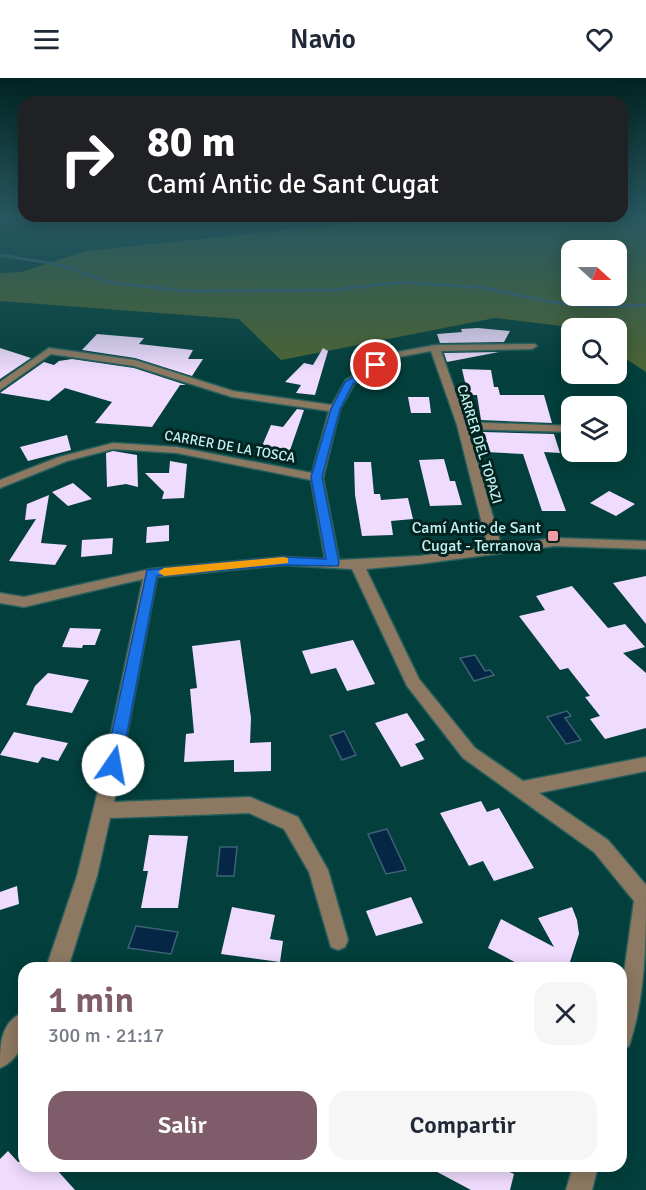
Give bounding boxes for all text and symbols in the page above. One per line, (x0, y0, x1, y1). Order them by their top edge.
icon: menu (30, 23, 63, 56)
text: Navio (290, 23, 356, 56)
icon: heart (583, 23, 616, 56)
text: 80 m (147, 117, 236, 168)
icon: right (48, 120, 126, 198)
text: Camí Antic de Sant Cugat (147, 168, 439, 201)
north arrow (561, 240, 627, 306)
map controls (561, 240, 627, 462)
button: search (561, 318, 627, 384)
pin (350, 339, 401, 390)
icon: arrive (359, 348, 392, 381)
street label: CARRER DEL TOPAZI (453, 382, 506, 506)
button: layers (561, 396, 627, 462)
street label: CARRER DE LA TOSCA (163, 427, 297, 466)
place label: Camí Antic de Sant Cugat - Terranova (412, 518, 541, 556)
marker: Camí Antic de Sant Cugat - Terranova (546, 529, 560, 543)
position arrow (81, 733, 145, 797)
text: 1 min (48, 978, 134, 1023)
button: close (534, 982, 597, 1045)
text: 300 m · 21:17 (48, 1023, 164, 1048)
button: Salir (48, 1091, 317, 1160)
button: Compartir (329, 1091, 597, 1160)

